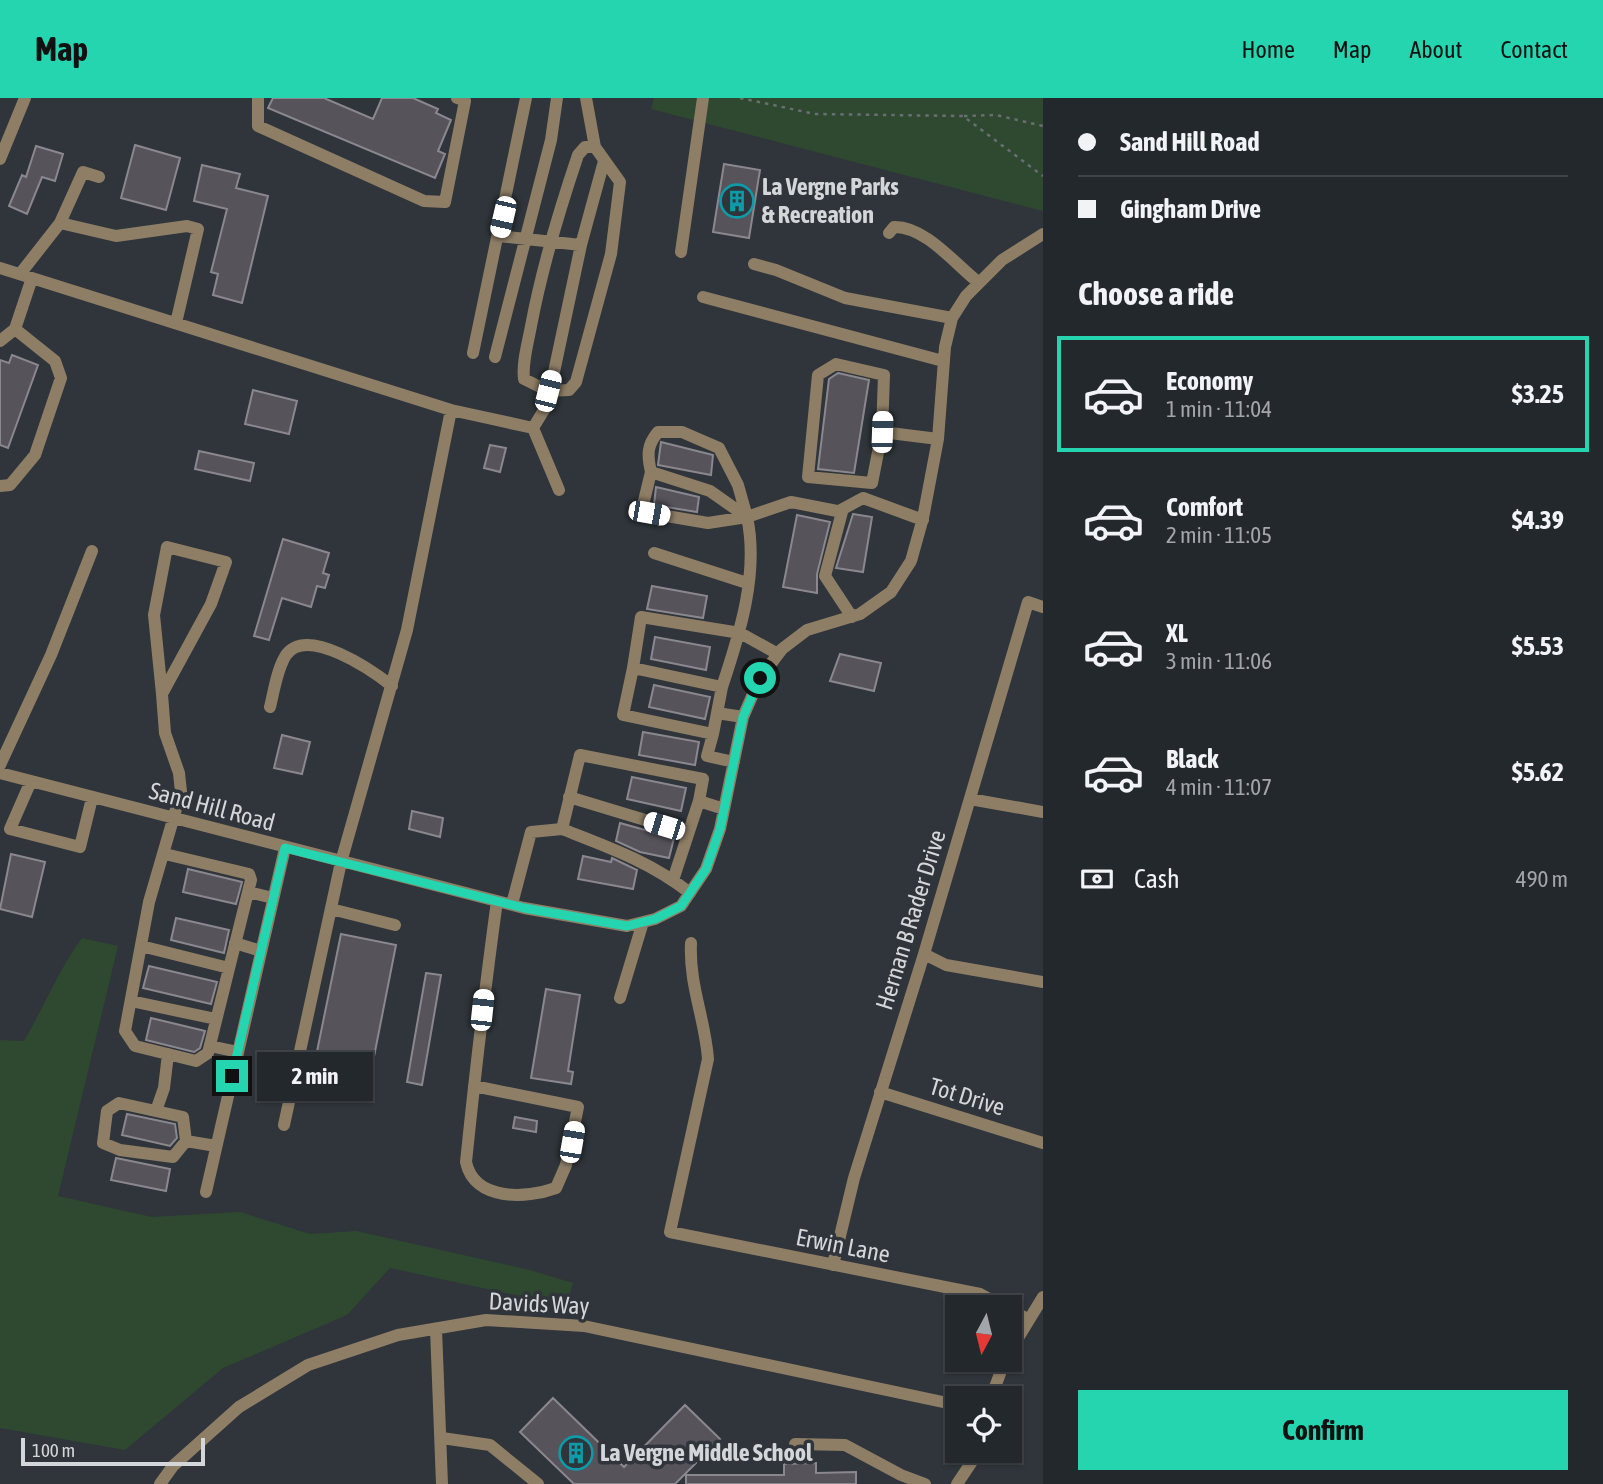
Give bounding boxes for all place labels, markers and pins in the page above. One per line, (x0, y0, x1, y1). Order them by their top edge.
place label: La Vergne Parks & Recreation (762, 173, 899, 228)
building icon: La Vergne Parks & Recreation (718, 182, 756, 220)
building icon: La Vergne Middle School (557, 1434, 595, 1472)
place label: La Vergne Middle School (600, 1439, 813, 1466)

